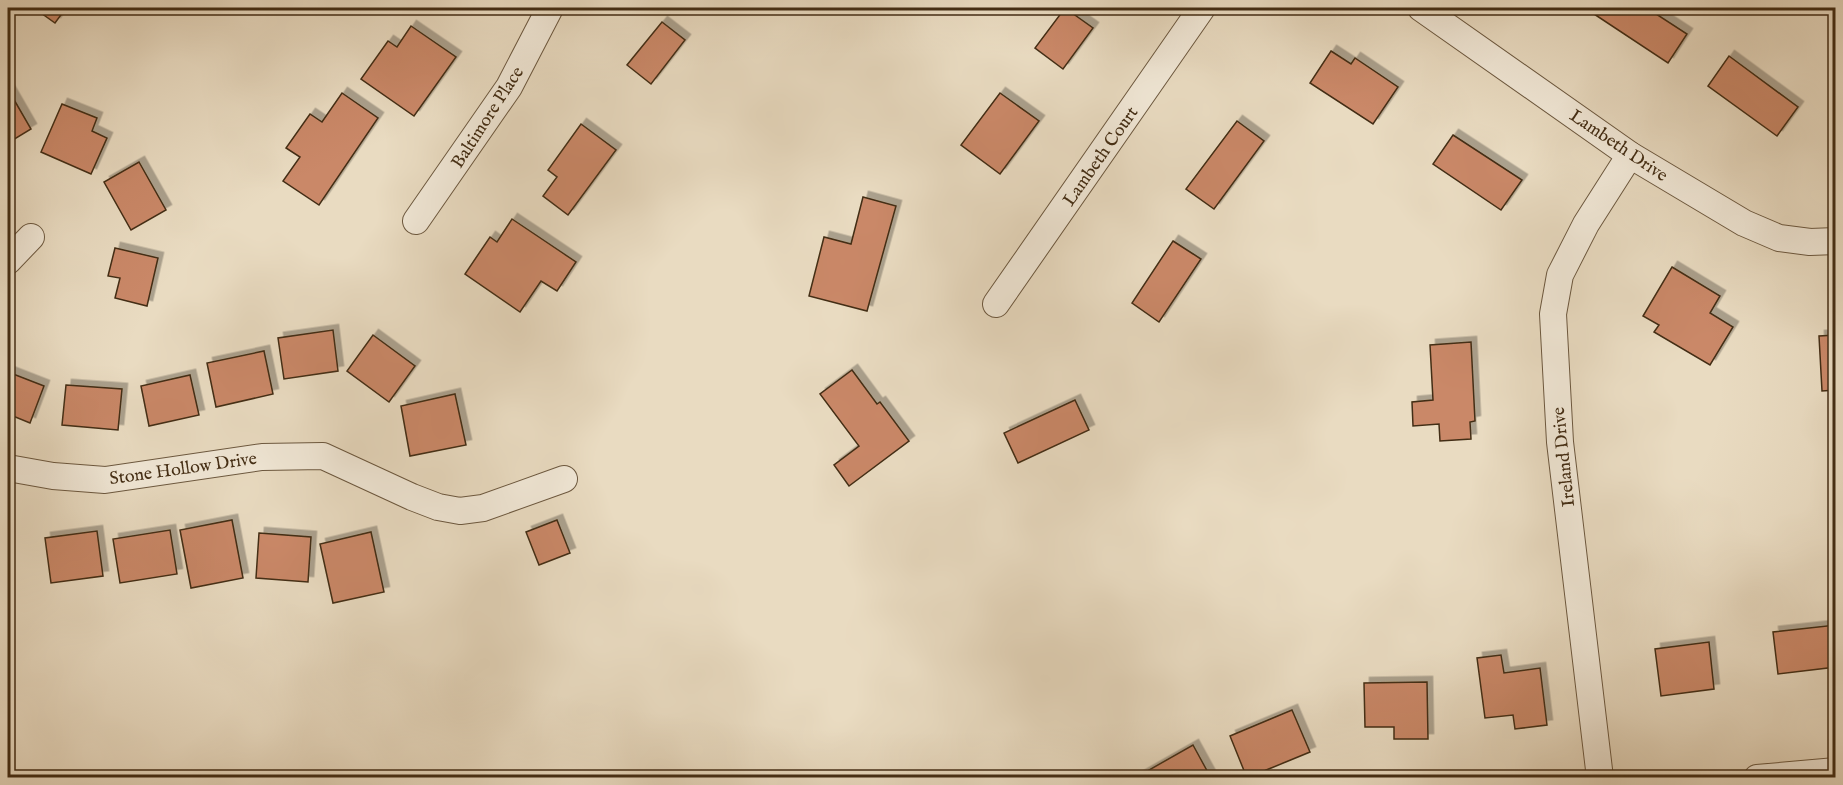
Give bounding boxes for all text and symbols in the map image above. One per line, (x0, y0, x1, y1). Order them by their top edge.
street label: Baltimore Place (447, 62, 530, 173)
street label: Lambeth Court (1058, 102, 1144, 211)
street label: Lambeth Drive (1565, 105, 1672, 188)
street label: Ireland Drive (1548, 406, 1581, 508)
street label: Stone Hollow Drive (108, 448, 258, 491)

